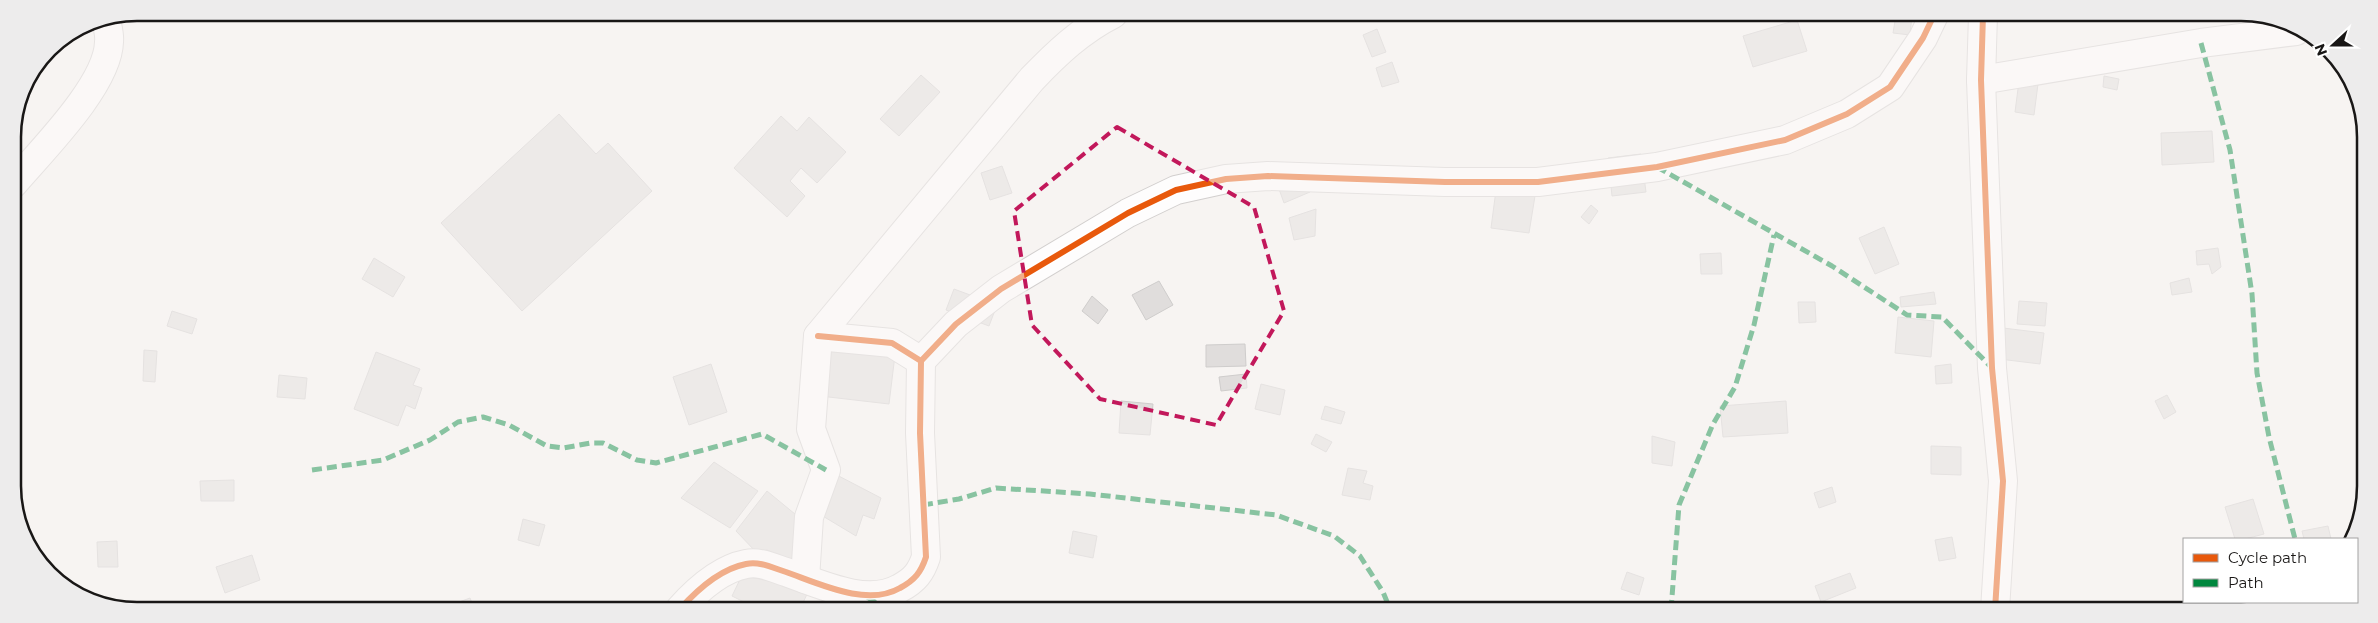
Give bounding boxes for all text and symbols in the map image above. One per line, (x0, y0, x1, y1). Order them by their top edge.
north arrow (2308, 20, 2358, 70)
text: N (2310, 41, 2331, 58)
legend (2183, 538, 2358, 603)
text: Cycle path (2228, 548, 2307, 567)
text: Path (2228, 573, 2264, 592)

